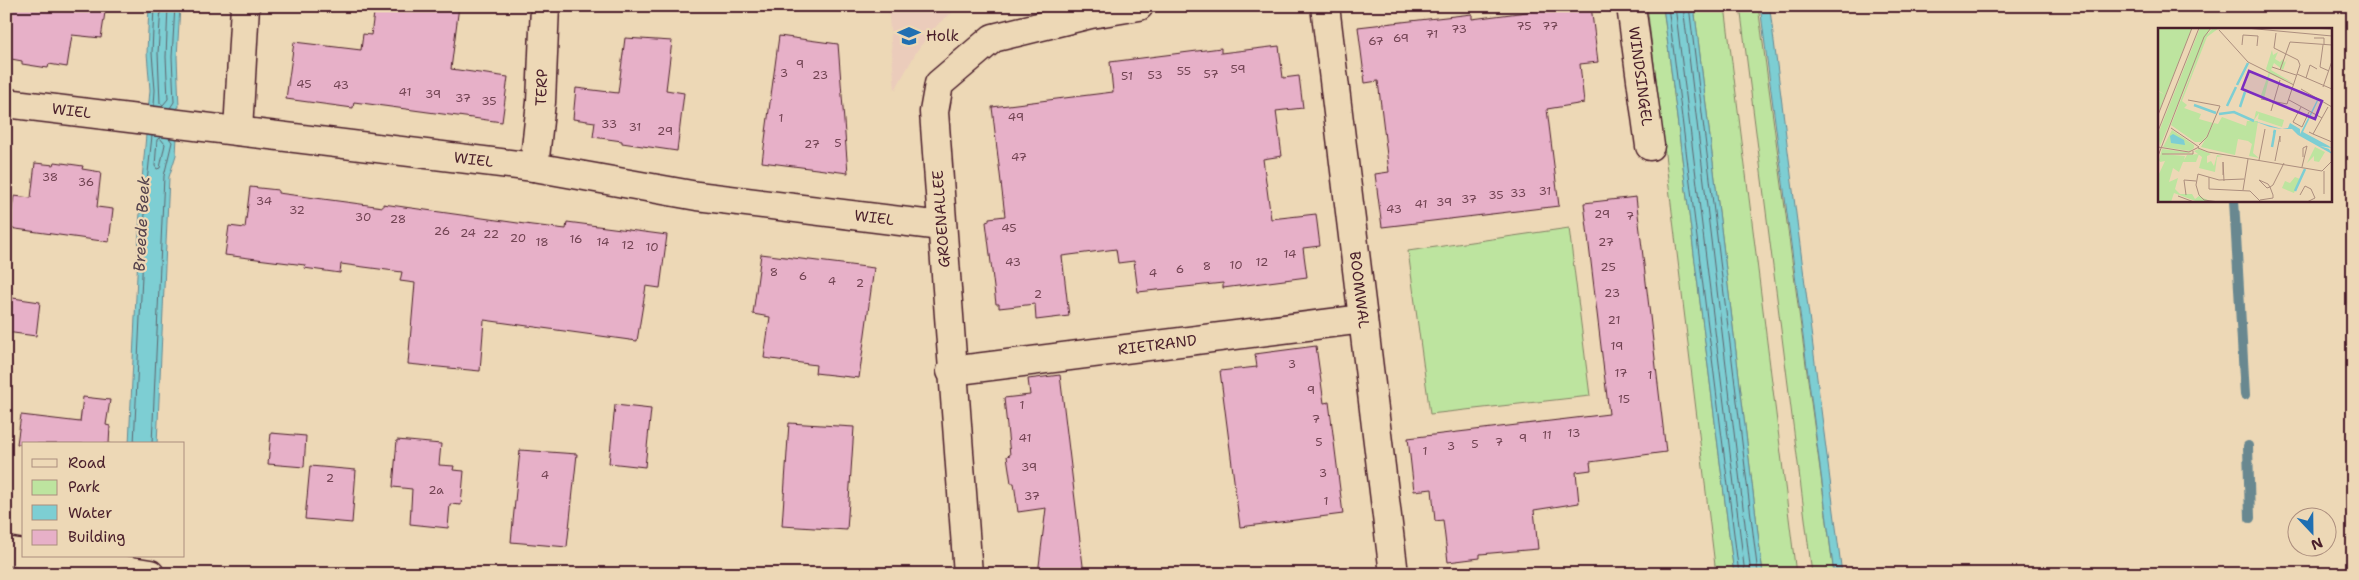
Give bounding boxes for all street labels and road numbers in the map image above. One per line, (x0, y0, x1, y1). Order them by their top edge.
street label: WINDSINGEL (1624, 25, 1657, 127)
street label: TERP (531, 68, 552, 106)
street label: WIEL (51, 99, 93, 123)
street label: WIEL (453, 147, 495, 172)
street label: GROENALLEE (928, 170, 954, 268)
street label: WIEL (853, 205, 895, 230)
street label: BOOMWAL (1345, 250, 1374, 330)
street label: RIETRAND (1117, 330, 1198, 360)

